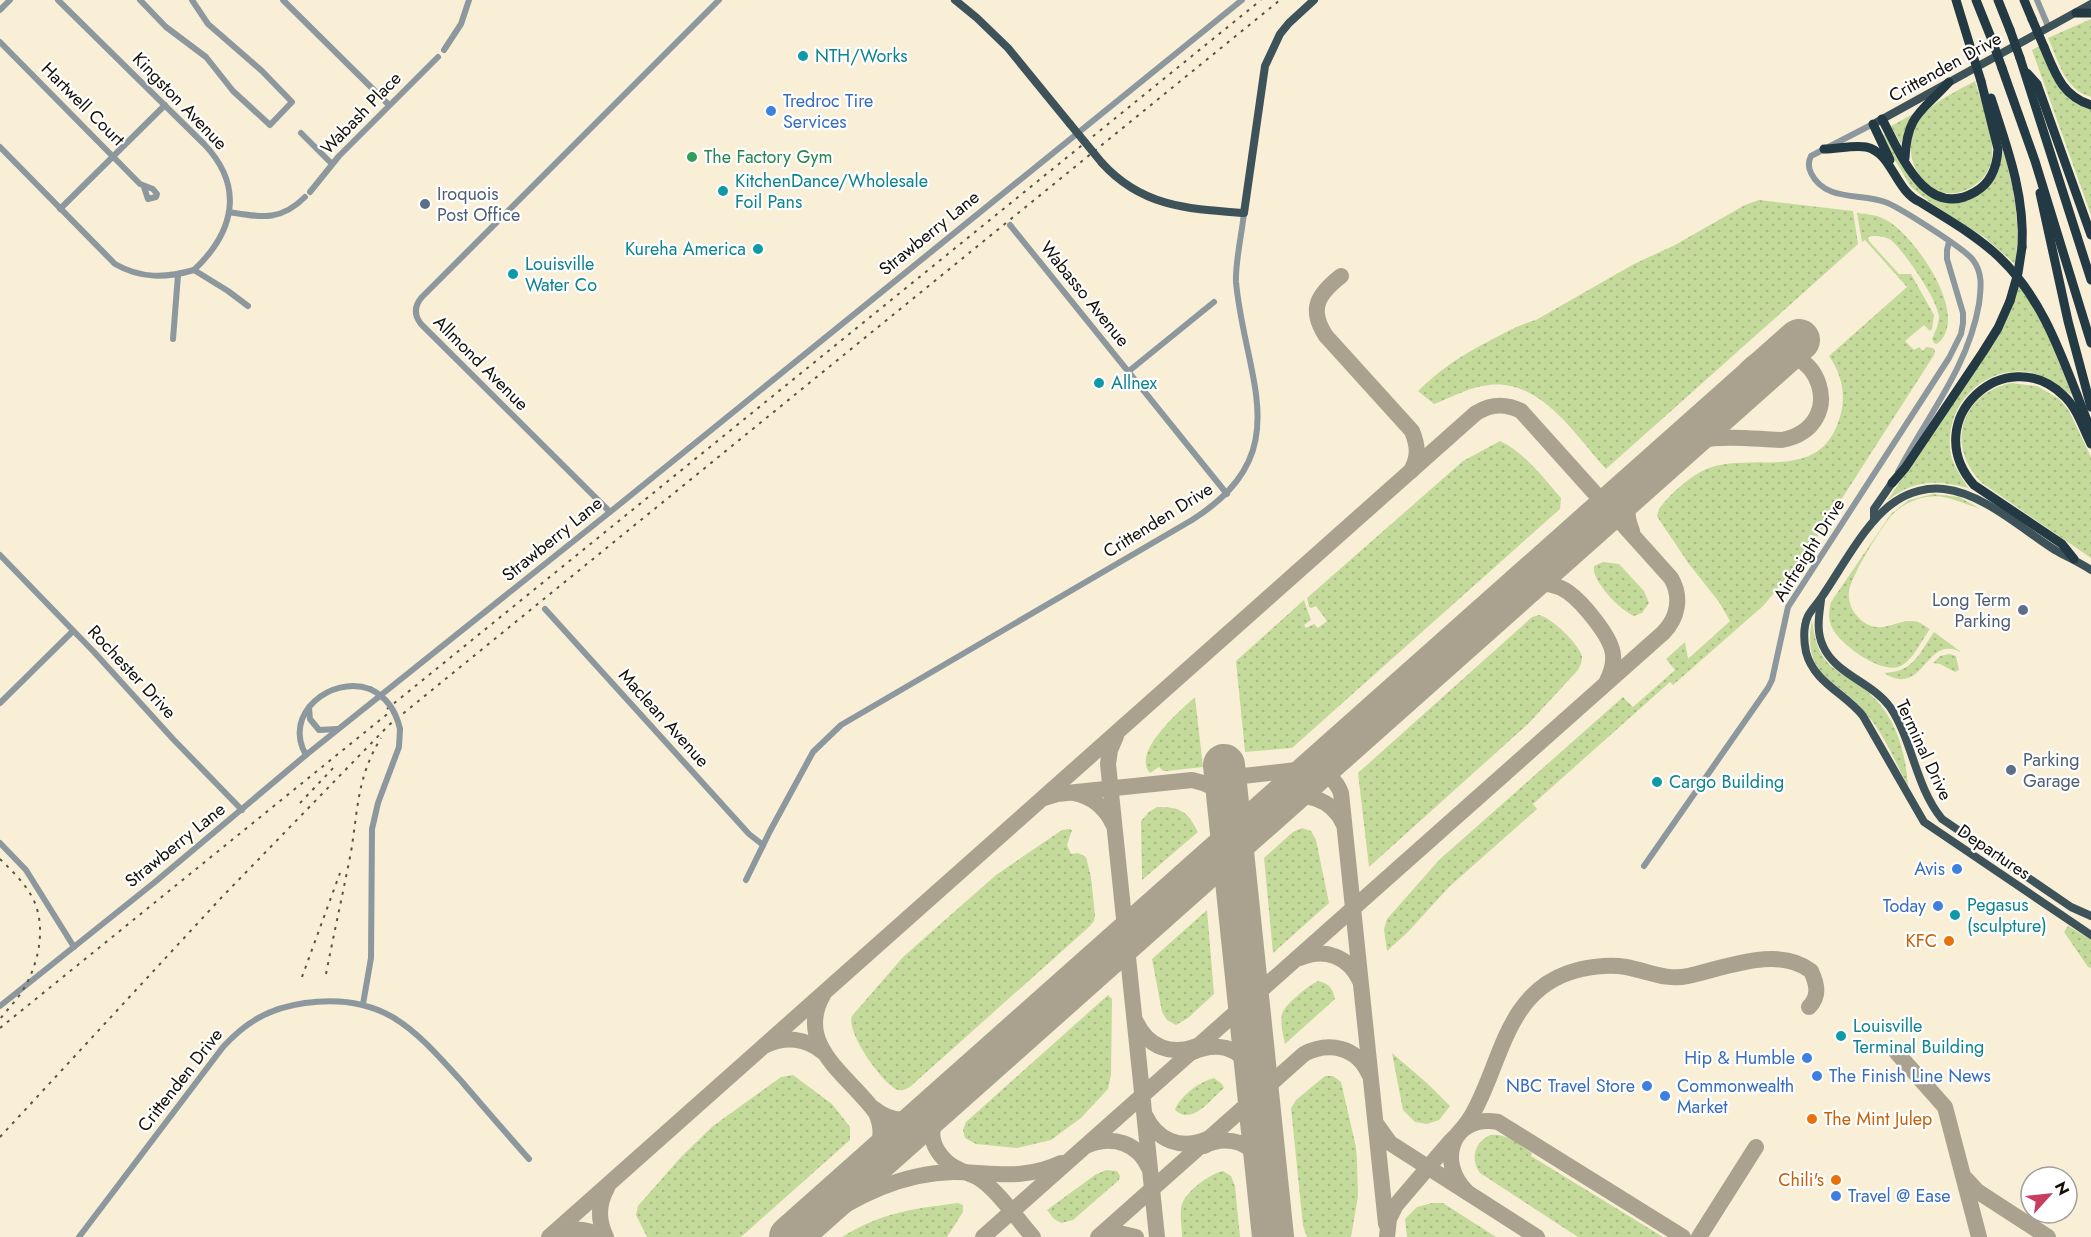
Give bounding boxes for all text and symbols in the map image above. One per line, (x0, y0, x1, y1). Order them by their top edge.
street label: Crittenden Drive (1884, 25, 2006, 109)
place label: NTH/Works (815, 43, 908, 69)
street label: Kingston Avenue (127, 46, 233, 156)
marker: NTH/Works (796, 49, 810, 63)
street label: Hartwell Court (35, 56, 131, 152)
street label: Wabash Place (315, 66, 407, 160)
place label: Tredroc Tire Services (783, 88, 873, 135)
marker: Tredroc Tire Services (764, 104, 778, 118)
place label: The Factory Gym (704, 144, 833, 170)
marker: The Factory Gym (685, 150, 699, 164)
place label: KitchenDance/Wholesale Foil Pans (735, 168, 928, 215)
place label: Iroquois Post Office (437, 181, 520, 228)
marker: KitchenDance/Wholesale Foil Pans (716, 184, 730, 198)
street label: Strawberry Lane (873, 184, 985, 282)
marker: Iroquois Post Office (418, 197, 432, 211)
place label: Kureha America (625, 236, 746, 262)
street label: Wabasso Avenue (1034, 236, 1136, 352)
marker: Kureha America (751, 242, 765, 256)
place label: Louisville Water Co (525, 251, 597, 298)
marker: Louisville Water Co (506, 267, 520, 281)
street label: Allmond Avenue (428, 310, 534, 416)
place label: Allnex (1111, 370, 1158, 396)
marker: Allnex (1092, 376, 1106, 390)
street label: Crittenden Drive (1098, 476, 1218, 564)
street label: Strawberry Lane (496, 490, 608, 588)
street label: Airfreight Drive (1767, 493, 1851, 607)
place label: Long Term Parking (1932, 587, 2011, 634)
marker: Long Term Parking (2016, 603, 2030, 617)
street label: Rochester Drive (82, 619, 182, 725)
street label: Maclean Avenue (613, 663, 715, 773)
street label: Terminal Drive (1889, 695, 1959, 805)
place label: Parking Garage (2023, 747, 2080, 794)
marker: Parking Garage (2004, 763, 2018, 777)
place label: Cargo Building (1669, 769, 1784, 795)
marker: Cargo Building (1650, 775, 1664, 789)
street label: Strawberry Lane (119, 796, 231, 894)
street label: Departures (1952, 818, 2036, 886)
place label: Avis (1914, 856, 1945, 882)
marker: Avis (1950, 862, 1964, 876)
place label: Pegasus (sculpture) (1967, 892, 2047, 939)
place label: Today (1883, 893, 1926, 919)
marker: Today (1931, 899, 1945, 913)
marker: Pegasus (sculpture) (1948, 908, 1962, 922)
place label: KFC (1906, 928, 1937, 954)
marker: KFC (1942, 934, 1956, 948)
place label: Louisville Terminal Building (1853, 1013, 1984, 1060)
street label: Crittenden Drive (131, 1023, 229, 1137)
marker: Louisville Terminal Building (1834, 1029, 1848, 1043)
place label: Hip & Humble (1684, 1045, 1795, 1071)
marker: Hip & Humble (1800, 1051, 1814, 1065)
place label: The Finish Line News (1829, 1063, 1991, 1089)
marker: The Finish Line News (1810, 1069, 1824, 1083)
place label: NBC Travel Store (1506, 1073, 1635, 1099)
place label: Commonwealth Market (1677, 1073, 1794, 1120)
marker: NBC Travel Store (1640, 1079, 1654, 1093)
marker: Commonwealth Market (1658, 1089, 1672, 1103)
place label: The Mint Julep (1824, 1106, 1932, 1132)
marker: The Mint Julep (1805, 1112, 1819, 1126)
north arrow (2019, 1165, 2079, 1225)
place label: Chili's (1778, 1167, 1824, 1193)
marker: Chili's (1829, 1173, 1843, 1187)
text: N (2049, 1178, 2075, 1199)
place label: Travel @ Ease (1848, 1183, 1950, 1209)
marker: Travel @ Ease (1829, 1189, 1843, 1203)

